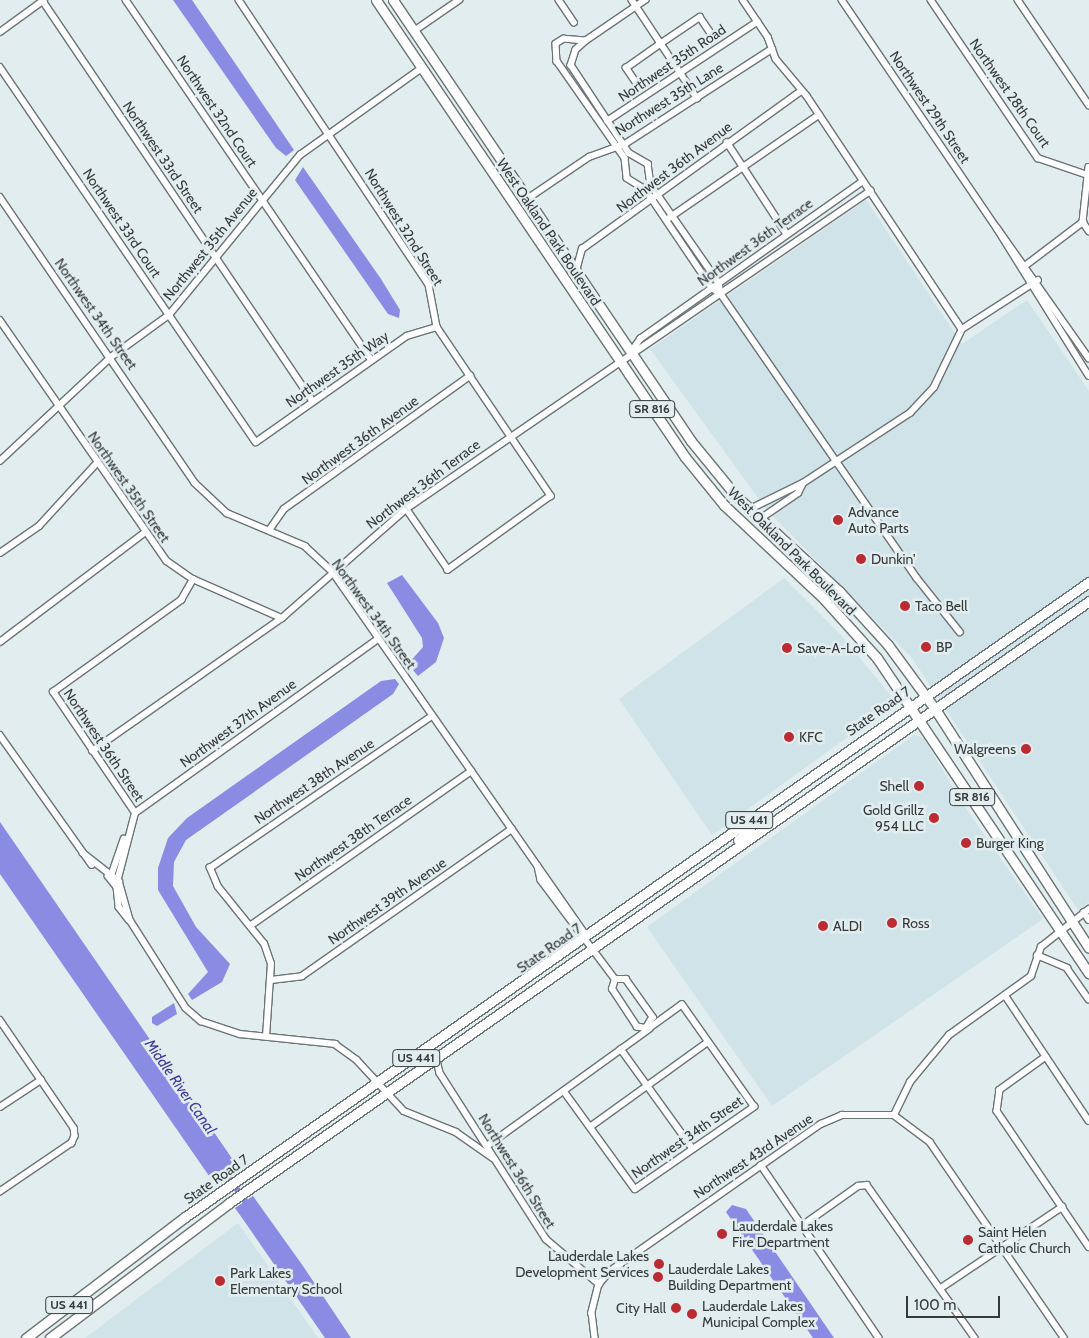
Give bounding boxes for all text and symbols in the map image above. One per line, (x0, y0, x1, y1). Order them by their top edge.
street label: Northwest 35th Road (615, 21, 729, 105)
street label: Northwest 28th Court (966, 35, 1054, 151)
street label: Northwest 29th Street (886, 48, 974, 166)
street label: Northwest 32nd Court (173, 52, 261, 170)
street label: Northwest 35th Lane (612, 59, 726, 139)
street label: Northwest 33rd Street (119, 98, 207, 216)
street label: Northwest 36th Avenue (613, 118, 735, 216)
street label: West Oakland Park Boulevard (493, 155, 605, 309)
street label: Northwest 33rd Court (79, 165, 165, 281)
street label: Northwest 32nd Street (361, 166, 447, 288)
street label: Northwest 35th Avenue (159, 184, 261, 304)
street label: Northwest 36th Terrace (694, 195, 816, 289)
street label: Northwest 34th Street (51, 255, 141, 373)
street label: Northwest 35th Way (282, 327, 392, 411)
street label: Northwest 36th Avenue (298, 392, 422, 488)
road number: SR 816 (628, 399, 676, 418)
street label: Northwest 35th Street (84, 428, 174, 546)
street label: Northwest 36th Terrace (363, 436, 483, 532)
street label: West Oakland Park Boulevard (725, 484, 859, 618)
place label: Advance Auto Parts (848, 504, 909, 536)
marker: Advance Auto Parts (832, 514, 844, 526)
place label: Dunkin' (871, 551, 915, 567)
marker: Dunkin' (855, 553, 867, 565)
street label: Northwest 34th Street (328, 556, 420, 672)
place label: Taco Bell (915, 598, 968, 614)
marker: Taco Bell (899, 600, 911, 612)
place label: BP (936, 639, 952, 655)
place label: Save-A-Lot (797, 640, 865, 656)
marker: BP (920, 641, 932, 653)
marker: Save-A-Lot (781, 642, 793, 654)
street label: Northwest 37th Avenue (177, 675, 299, 771)
street label: State Road 7 (843, 683, 913, 739)
street label: Northwest 36th Street (60, 686, 148, 804)
place label: KFC (799, 729, 823, 745)
marker: KFC (783, 731, 795, 743)
street label: Northwest 38th Avenue (251, 735, 377, 827)
place label: Walgreens (954, 741, 1016, 757)
marker: Walgreens (1020, 743, 1032, 755)
place label: Shell (880, 778, 909, 794)
marker: Shell (913, 780, 925, 792)
road number: SR 816 (948, 788, 996, 806)
street label: Northwest 38th Terrace (291, 791, 415, 885)
place label: Gold Grillz 954 LLC (863, 802, 924, 834)
road number: US 441 (724, 810, 774, 830)
marker: Gold Grillz 954 LLC (928, 812, 940, 824)
place label: Burger King (976, 835, 1044, 851)
marker: Burger King (960, 837, 972, 849)
street label: Northwest 39th Avenue (325, 854, 449, 948)
place label: Ross (902, 915, 929, 931)
marker: Ross (886, 917, 898, 929)
place label: ALDI (833, 918, 862, 934)
street label: State Road 7 (514, 920, 584, 976)
marker: ALDI (817, 920, 829, 932)
water label: Middle River Canal (141, 1036, 219, 1138)
road number: US 441 (391, 1048, 441, 1068)
street label: Northwest 34th Street (628, 1092, 746, 1182)
street label: Northwest 43rd Avenue (690, 1110, 816, 1202)
street label: Northwest 36th Street (475, 1111, 559, 1231)
street label: State Road 7 (181, 1151, 251, 1207)
place label: Lauderdale Lakes Fire Department (732, 1218, 833, 1250)
place label: Saint Helen Catholic Church (978, 1224, 1071, 1256)
marker: Lauderdale Lakes Fire Department (716, 1228, 728, 1240)
marker: Saint Helen Catholic Church (962, 1234, 974, 1246)
place label: Lauderdale Lakes Development Services (515, 1248, 649, 1280)
marker: Lauderdale Lakes Development Services (653, 1258, 665, 1270)
place label: Lauderdale Lakes Building Department (668, 1261, 791, 1294)
place label: Park Lakes Elementary School (230, 1265, 342, 1298)
marker: Lauderdale Lakes Building Department (652, 1271, 664, 1283)
marker: Park Lakes Elementary School (214, 1275, 226, 1287)
scale bar (909, 1286, 1003, 1318)
road number: US 441 (44, 1296, 94, 1314)
text: 100 m (914, 1296, 956, 1314)
place label: Lauderdale Lakes Municipal Complex (702, 1298, 815, 1330)
place label: City Hall (616, 1300, 666, 1316)
marker: City Hall (670, 1302, 682, 1314)
marker: Lauderdale Lakes Municipal Complex (686, 1308, 698, 1320)

